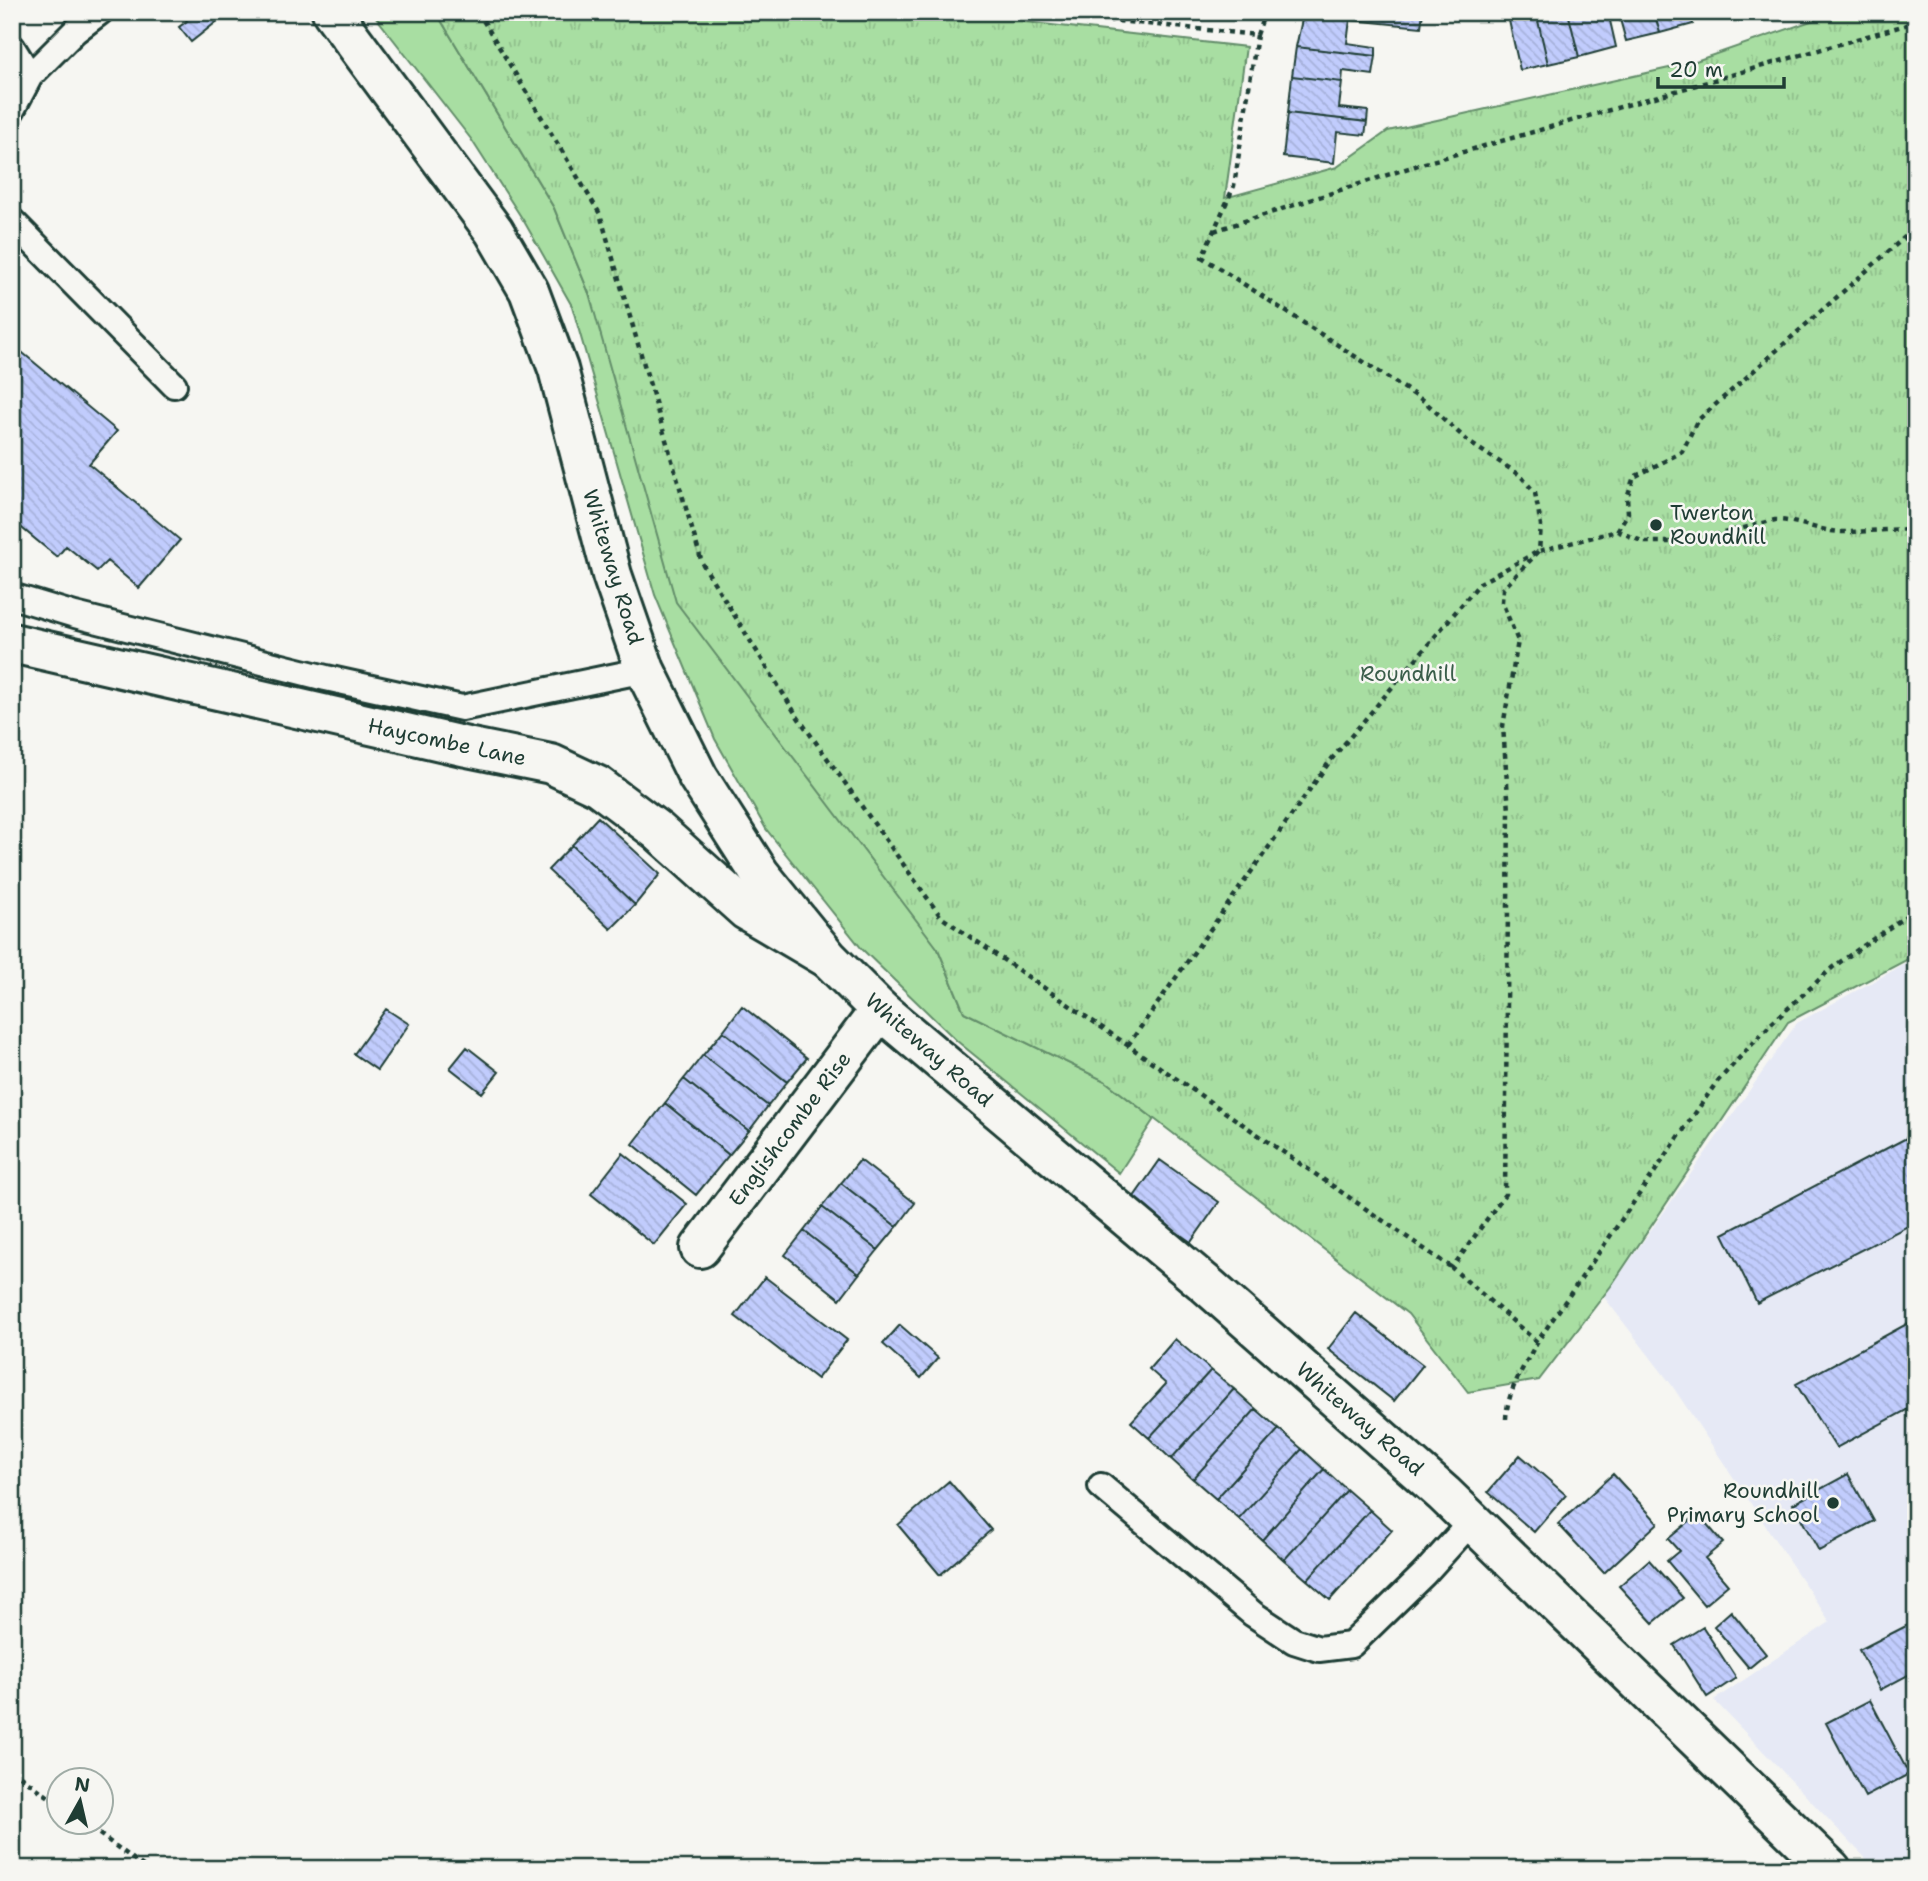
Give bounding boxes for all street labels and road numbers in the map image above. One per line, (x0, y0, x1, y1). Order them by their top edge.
street label: Whiteway Road (576, 486, 650, 648)
street label: Haycombe Lane (365, 712, 529, 772)
street label: Whiteway Road (859, 987, 999, 1113)
street label: Englishcombe Rise (723, 1046, 857, 1212)
street label: Whiteway Road (1290, 1356, 1430, 1482)

